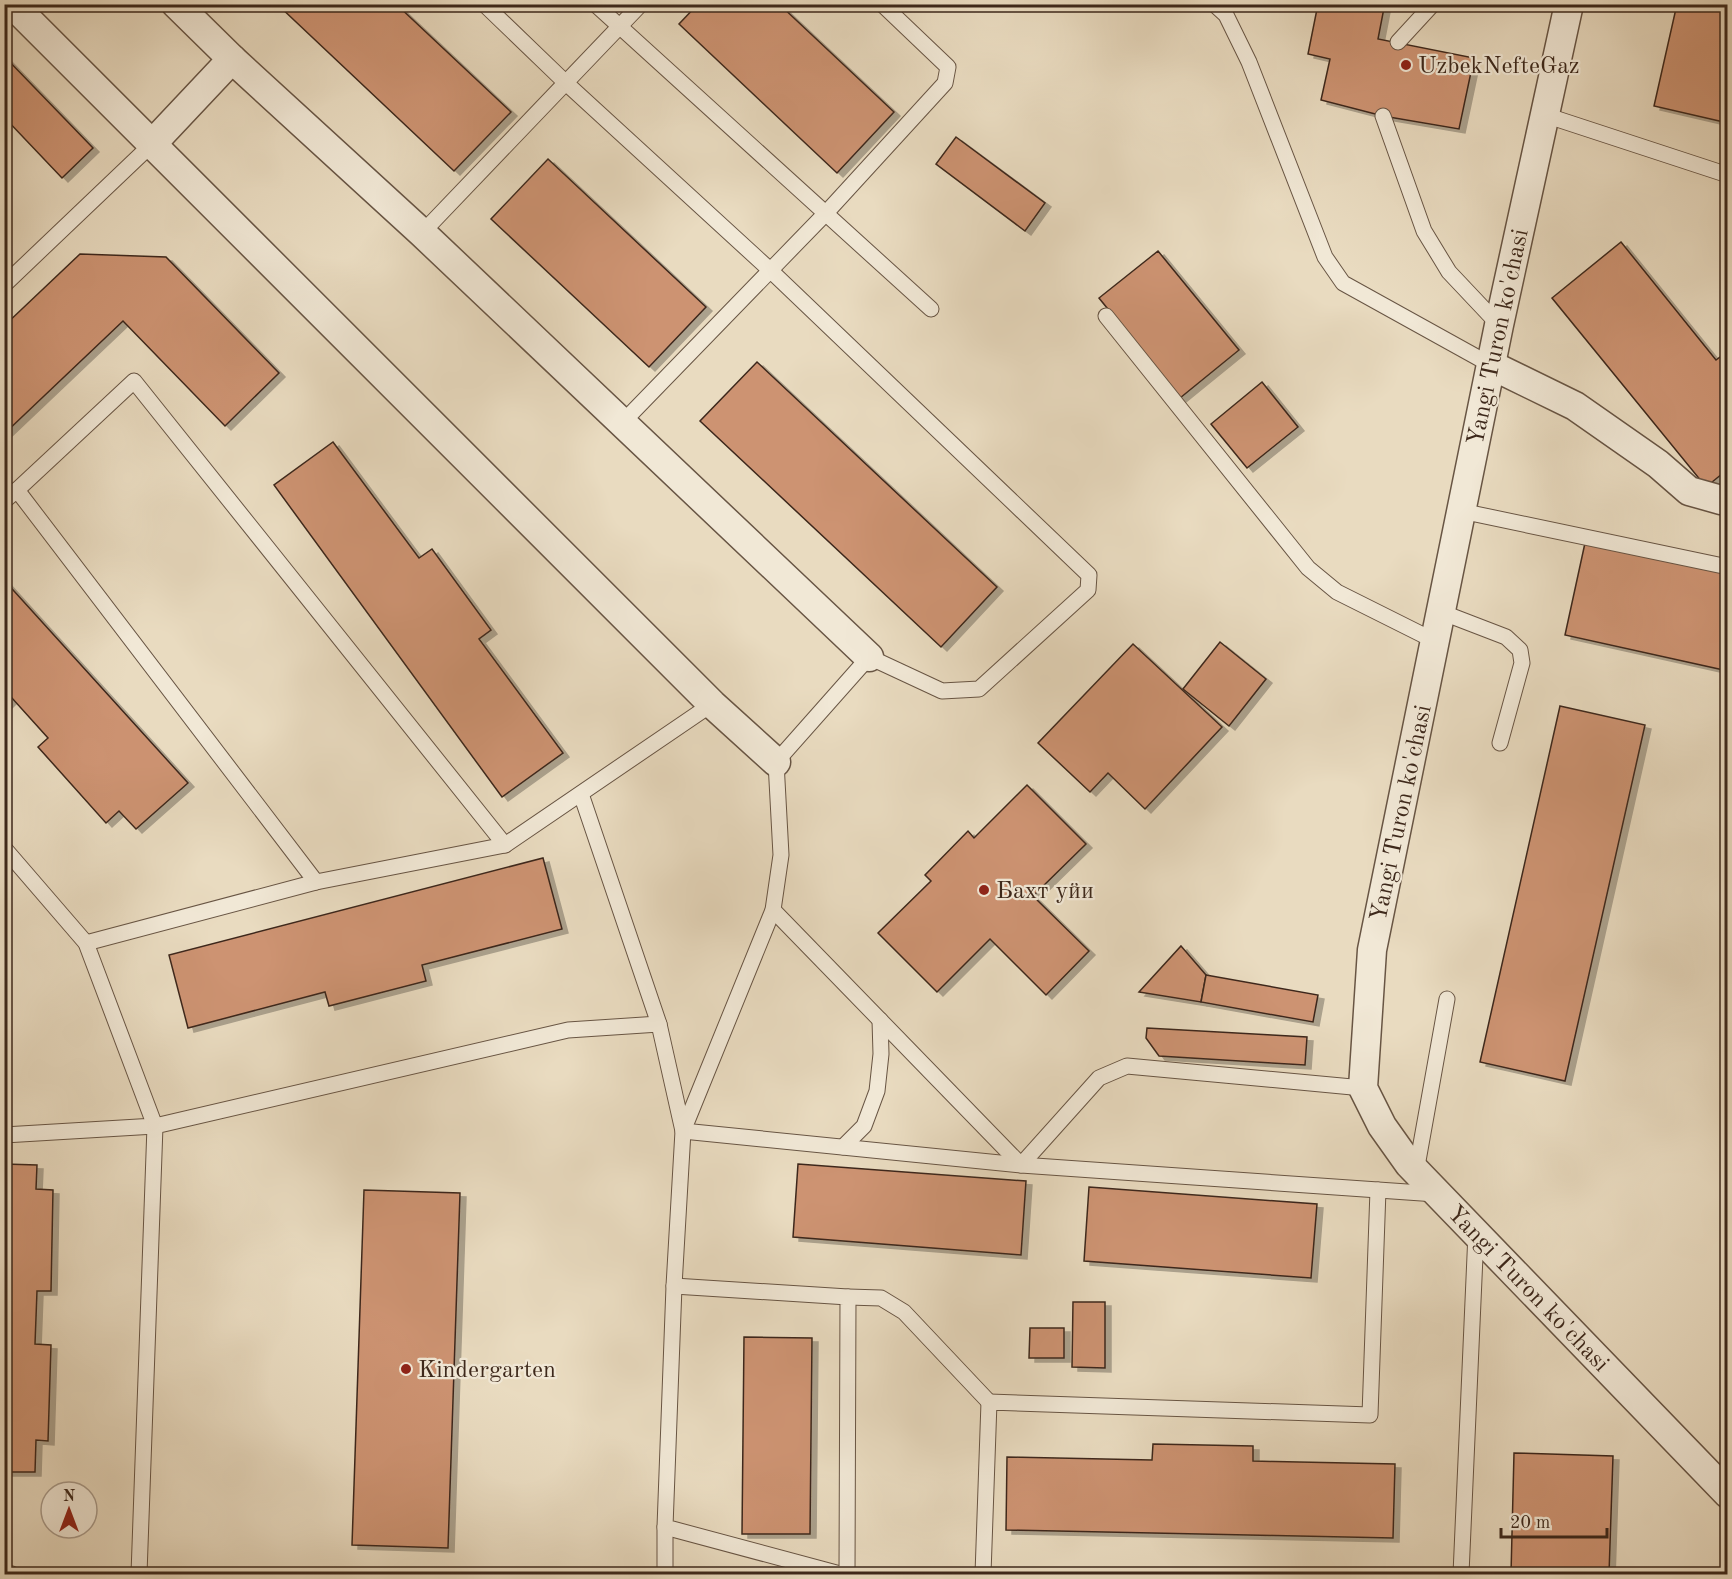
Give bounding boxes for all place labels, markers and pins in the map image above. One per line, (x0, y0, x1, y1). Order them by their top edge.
place label: UzbekNefteGaz (1418, 55, 1580, 79)
marker: UzbekNefteGaz (1399, 58, 1413, 72)
place label: Бахт уйи (996, 880, 1094, 904)
marker: Бахт уйи (977, 883, 991, 897)
place label: Kindergarten (418, 1359, 556, 1383)
marker: Kindergarten (399, 1362, 413, 1376)

